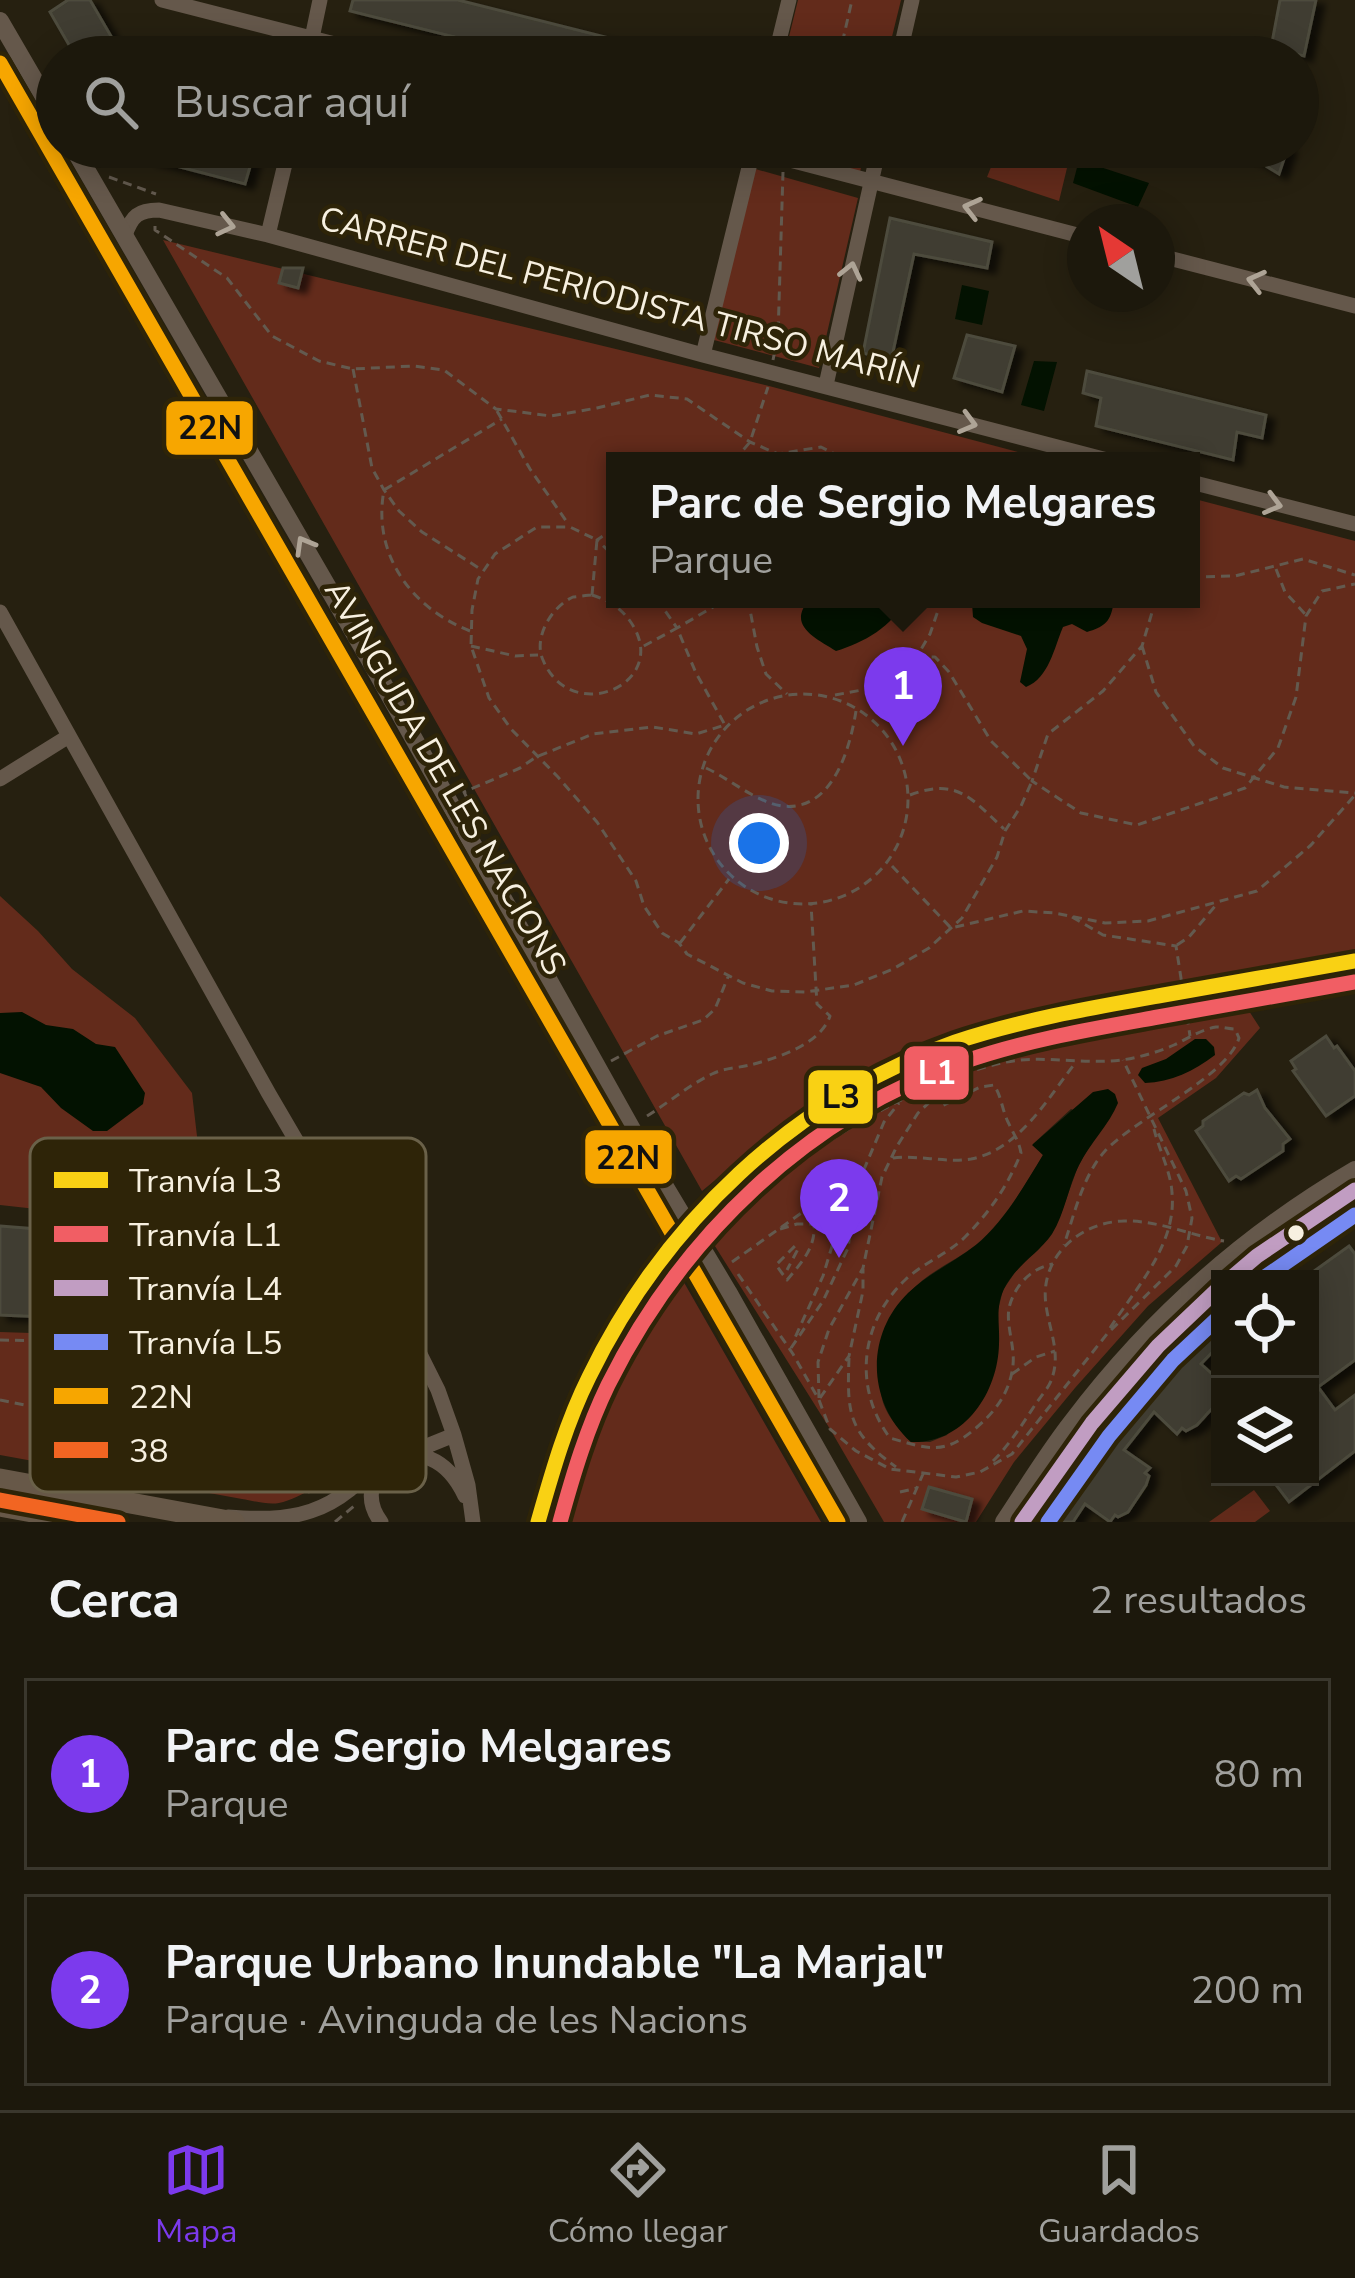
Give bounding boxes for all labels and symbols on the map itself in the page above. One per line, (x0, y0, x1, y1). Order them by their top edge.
street label: CARRER DEL PERIODISTA TIRSO MARÍN (315, 196, 925, 400)
one-way arrow (962, 197, 982, 222)
north arrow (1067, 204, 1175, 312)
one-way arrow (215, 212, 235, 237)
one-way arrow (837, 261, 862, 281)
one-way arrow (1246, 270, 1267, 295)
line badge: 22N (164, 399, 255, 457)
text: 22N (178, 406, 242, 451)
one-way arrow (957, 409, 978, 434)
one-way arrow (1262, 490, 1283, 515)
one-way arrow (295, 537, 318, 558)
street label: AVINGUDA DE LES NACIONS (313, 572, 577, 984)
pin: 1 (864, 647, 942, 746)
your location (729, 813, 789, 873)
line badge: L1 (902, 1044, 971, 1102)
text: L1 (918, 1051, 956, 1096)
line badge: L3 (806, 1068, 875, 1126)
text: L3 (822, 1075, 860, 1120)
line badge: 22N (583, 1128, 674, 1186)
text: 22N (596, 1136, 660, 1181)
legend (30, 1138, 426, 1492)
text: Tranvía L3 (129, 1159, 282, 1204)
pin: 2 (800, 1159, 878, 1258)
text: Tranvía L1 (129, 1213, 282, 1258)
unlabelled marker (1285, 1222, 1307, 1244)
text: Tranvía L4 (129, 1267, 282, 1312)
text: Tranvía L5 (129, 1321, 282, 1366)
text: 22N (129, 1375, 193, 1420)
text: 38 (129, 1429, 169, 1474)

